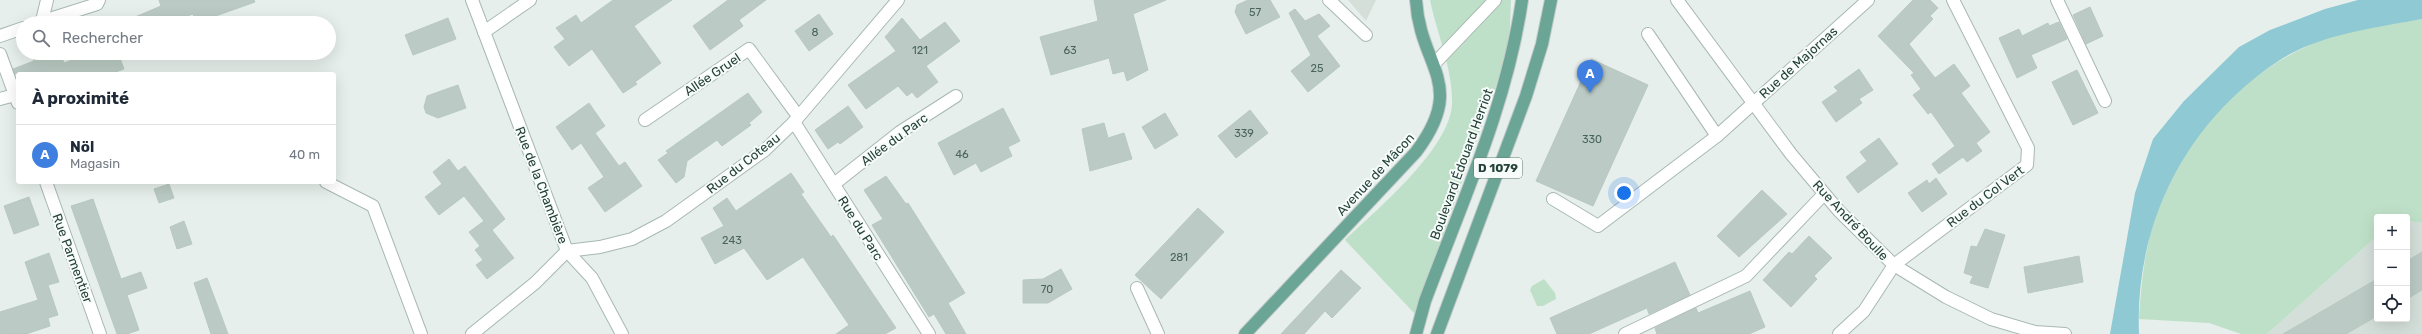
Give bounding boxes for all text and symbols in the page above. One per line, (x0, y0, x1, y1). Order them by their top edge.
house number: 57 (1249, 6, 1261, 19)
search box (16, 16, 336, 60)
street label: Rue de Majornas (1756, 23, 1841, 101)
house number: 8 (812, 26, 819, 39)
icon: search (30, 27, 52, 49)
text: Rechercher (62, 29, 143, 47)
house number: 121 (912, 44, 928, 57)
house number: 63 (1063, 44, 1077, 57)
street label: Allée Gruel (681, 50, 743, 99)
pin: A (1577, 60, 1603, 93)
house number: 25 (1311, 62, 1324, 75)
street label: Boulevard Édouard Herriot (1427, 87, 1496, 242)
text: À proximité (32, 88, 129, 108)
street label: Allée du Parc (858, 110, 931, 169)
street label: Rue de la Chambière (512, 125, 571, 246)
house number: 339 (1234, 127, 1254, 140)
street label: Rue du Coteau (704, 130, 783, 197)
street label: Avenue de Mâcon (1333, 130, 1417, 219)
house number: 330 (1582, 133, 1602, 146)
text: Nöl (70, 138, 94, 156)
text: A (40, 147, 50, 162)
text: 40 m (289, 147, 320, 162)
house number: 46 (955, 148, 969, 161)
text: Magasin (70, 156, 120, 171)
road number: D 1079 (1474, 158, 1522, 178)
street label: Rue du Col Vert (1944, 162, 2027, 230)
street label: Rue André Boulle (1810, 177, 1891, 263)
your location (1614, 183, 1634, 203)
street label: Rue du Parc (835, 193, 886, 263)
street label: Rue Parmentier (49, 211, 96, 305)
map controls (2374, 214, 2410, 322)
button: + (2374, 214, 2410, 250)
house number: 243 (722, 234, 742, 247)
button: − (2374, 250, 2410, 286)
house number: 281 (1170, 251, 1188, 264)
house number: 70 (1041, 283, 1053, 296)
button: locate (2374, 286, 2410, 322)

